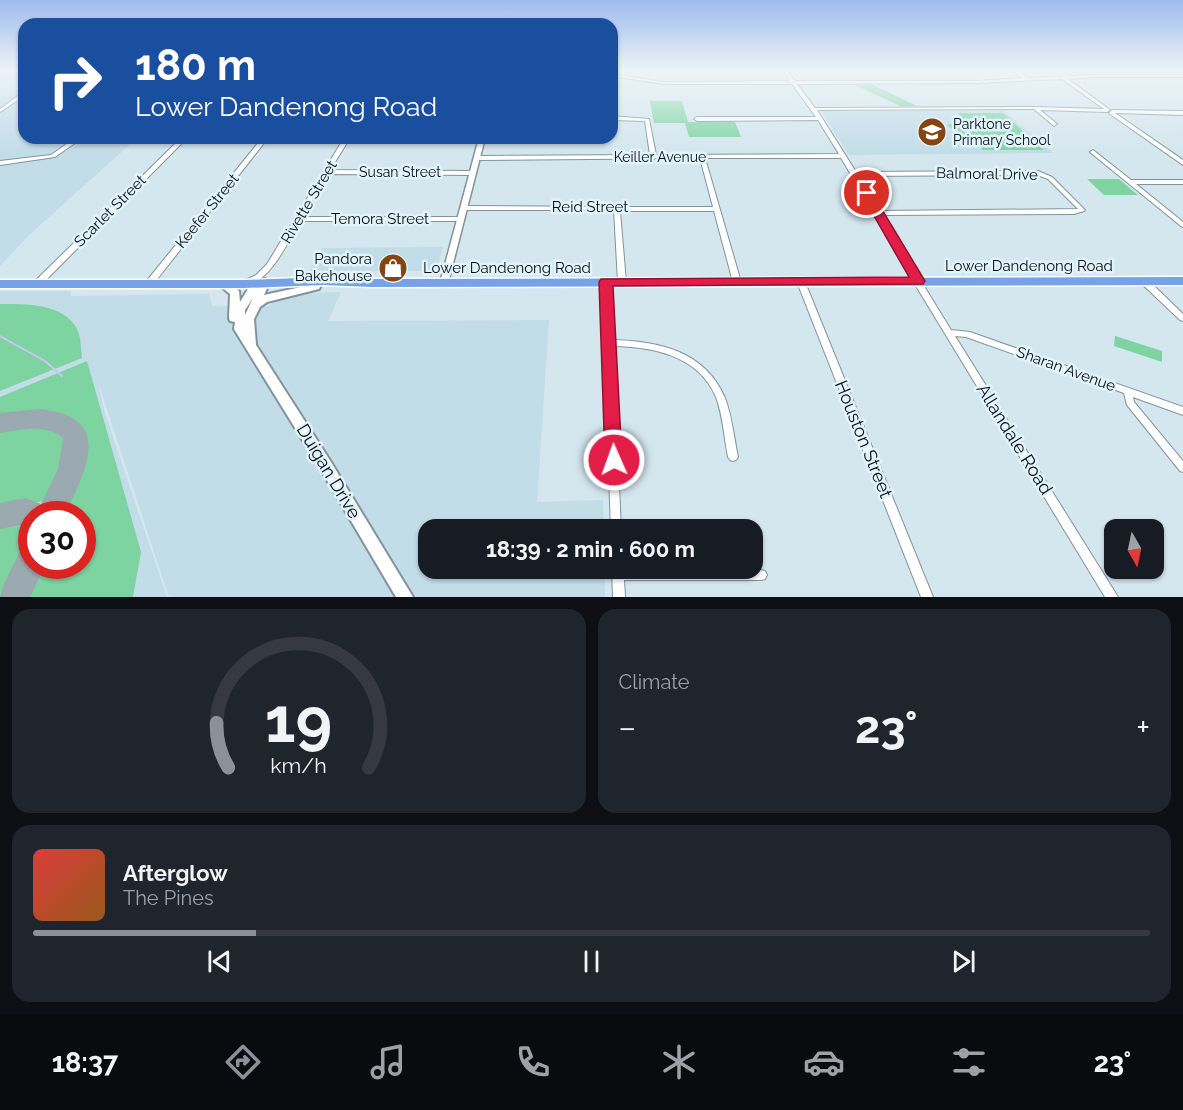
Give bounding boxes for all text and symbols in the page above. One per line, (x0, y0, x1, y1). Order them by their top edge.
text: 180 m (135, 41, 256, 90)
icon: right (36, 42, 114, 120)
text: Lower Dandenong Road (135, 91, 437, 122)
school or university icon: Parktone Primary School (916, 116, 948, 148)
place label: Parktone Primary School (953, 116, 1051, 148)
street label: Keiller Avenue (614, 149, 706, 165)
street label: Rivette Street (277, 157, 341, 247)
street label: Susan Street (359, 164, 441, 180)
street label: Balmoral Drive (936, 164, 1038, 184)
pin (841, 167, 892, 218)
street label: Keefer Street (172, 170, 242, 252)
street label: Scarlet Street (70, 171, 150, 251)
icon: arrive (850, 176, 883, 209)
street label: Reid Street (552, 198, 628, 216)
street label: Temora Street (331, 210, 429, 228)
place label: Pandora Bakehouse (295, 250, 372, 285)
shop icon: Pandora Bakehouse (377, 252, 409, 284)
street label: Lower Dandenong Road (945, 257, 1113, 275)
street label: Lower Dandenong Road (423, 259, 591, 277)
street label: Sharan Avenue (1014, 343, 1118, 395)
street label: Houston Street (831, 377, 897, 501)
street label: Allandale Road (973, 380, 1057, 498)
street label: Duigan Drive (293, 420, 366, 522)
position arrow (582, 428, 646, 492)
speed limit sign: 30 (18, 501, 96, 579)
north arrow (1104, 519, 1164, 579)
map controls (1104, 519, 1164, 579)
text: 18:39 · 2 min · 600 m (486, 536, 695, 562)
text: Climate (619, 670, 690, 694)
text: 19 (265, 683, 333, 757)
text: 23° (855, 701, 918, 754)
text: − (619, 708, 636, 747)
text: + (1136, 708, 1150, 747)
text: km/h (270, 753, 327, 778)
text: Afterglow (123, 860, 228, 886)
text: The Pines (123, 886, 214, 910)
icon: previous (203, 945, 236, 978)
icon: pause (575, 945, 608, 978)
icon: next (947, 945, 980, 978)
icon: directions (222, 1041, 264, 1083)
icon: music (367, 1041, 409, 1083)
icon: phone (512, 1041, 554, 1083)
icon: climate (658, 1041, 700, 1083)
icon: car (803, 1041, 845, 1083)
icon: filters (948, 1041, 990, 1083)
text: 18:37 (52, 1047, 118, 1078)
text: 23° (1094, 1047, 1131, 1078)

